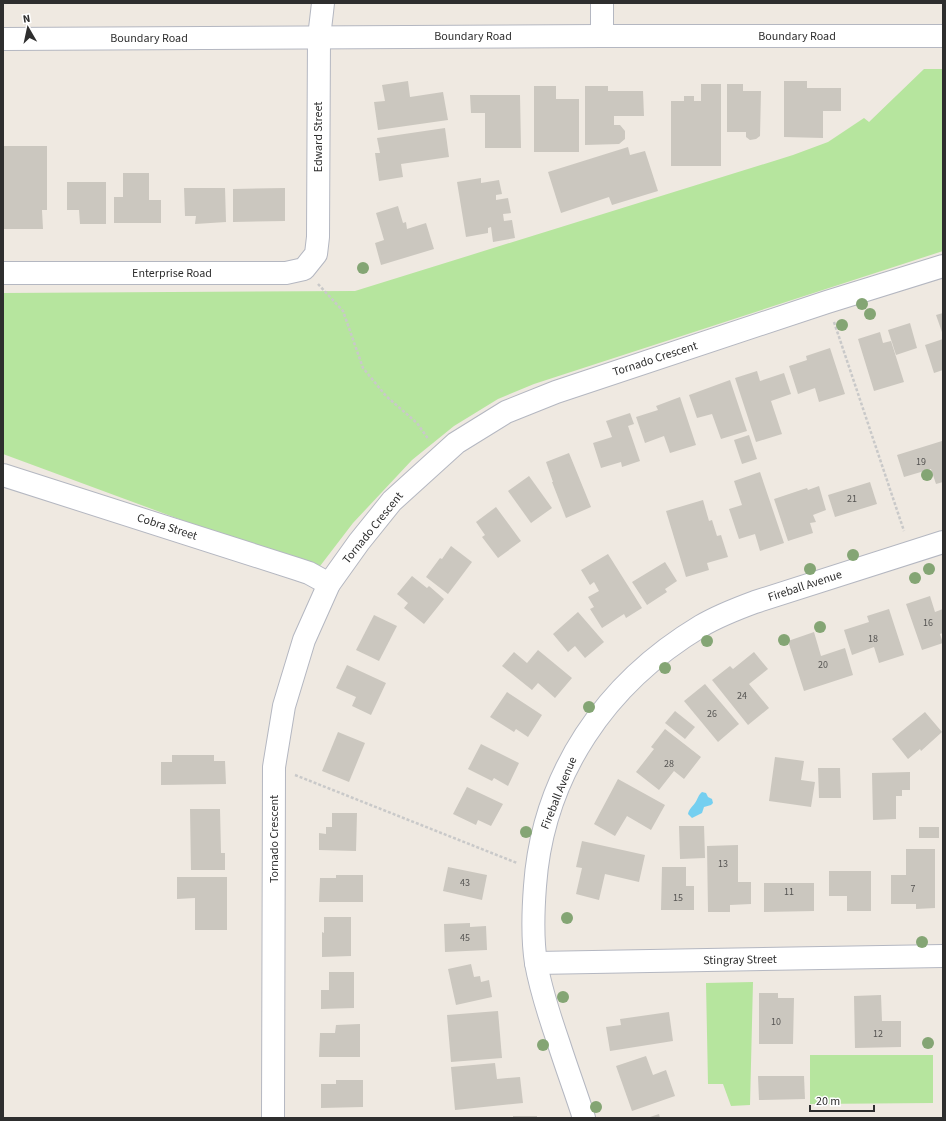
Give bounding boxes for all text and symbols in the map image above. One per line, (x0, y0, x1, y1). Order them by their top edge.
north arrow (8, 8, 48, 48)
text: N (22, 11, 31, 27)
street label: Boundary Road (434, 28, 512, 45)
street label: Boundary Road (758, 28, 836, 45)
street label: Boundary Road (110, 30, 188, 47)
street label: Edward Street (310, 102, 327, 172)
street label: Enterprise Road (132, 265, 212, 282)
street label: Tornado Crescent (610, 337, 700, 381)
house number: 19 (916, 455, 926, 469)
street label: Tornado Crescent (339, 488, 407, 568)
house number: 21 (847, 492, 857, 506)
street label: Cobra Street (135, 509, 199, 545)
street label: Fireball Avenue (766, 566, 844, 606)
house number: 16 (923, 616, 933, 630)
house number: 18 (868, 632, 878, 646)
house number: 20 (818, 658, 828, 672)
house number: 24 (737, 689, 747, 703)
house number: 26 (707, 707, 717, 721)
street label: Fireball Avenue (537, 754, 581, 832)
house number: 28 (664, 757, 674, 771)
street label: Tornado Crescent (266, 795, 283, 883)
house number: 13 (718, 857, 728, 871)
house number: 43 (460, 876, 470, 890)
house number: 7 (911, 882, 916, 896)
house number: 11 (784, 885, 794, 899)
house number: 15 (673, 891, 683, 905)
house number: 45 (460, 931, 470, 945)
street label: Stingray Street (703, 951, 777, 969)
house number: 10 (771, 1015, 781, 1029)
house number: 12 (873, 1027, 883, 1041)
scale bar (810, 1087, 874, 1113)
text: 20 m (816, 1093, 840, 1110)

